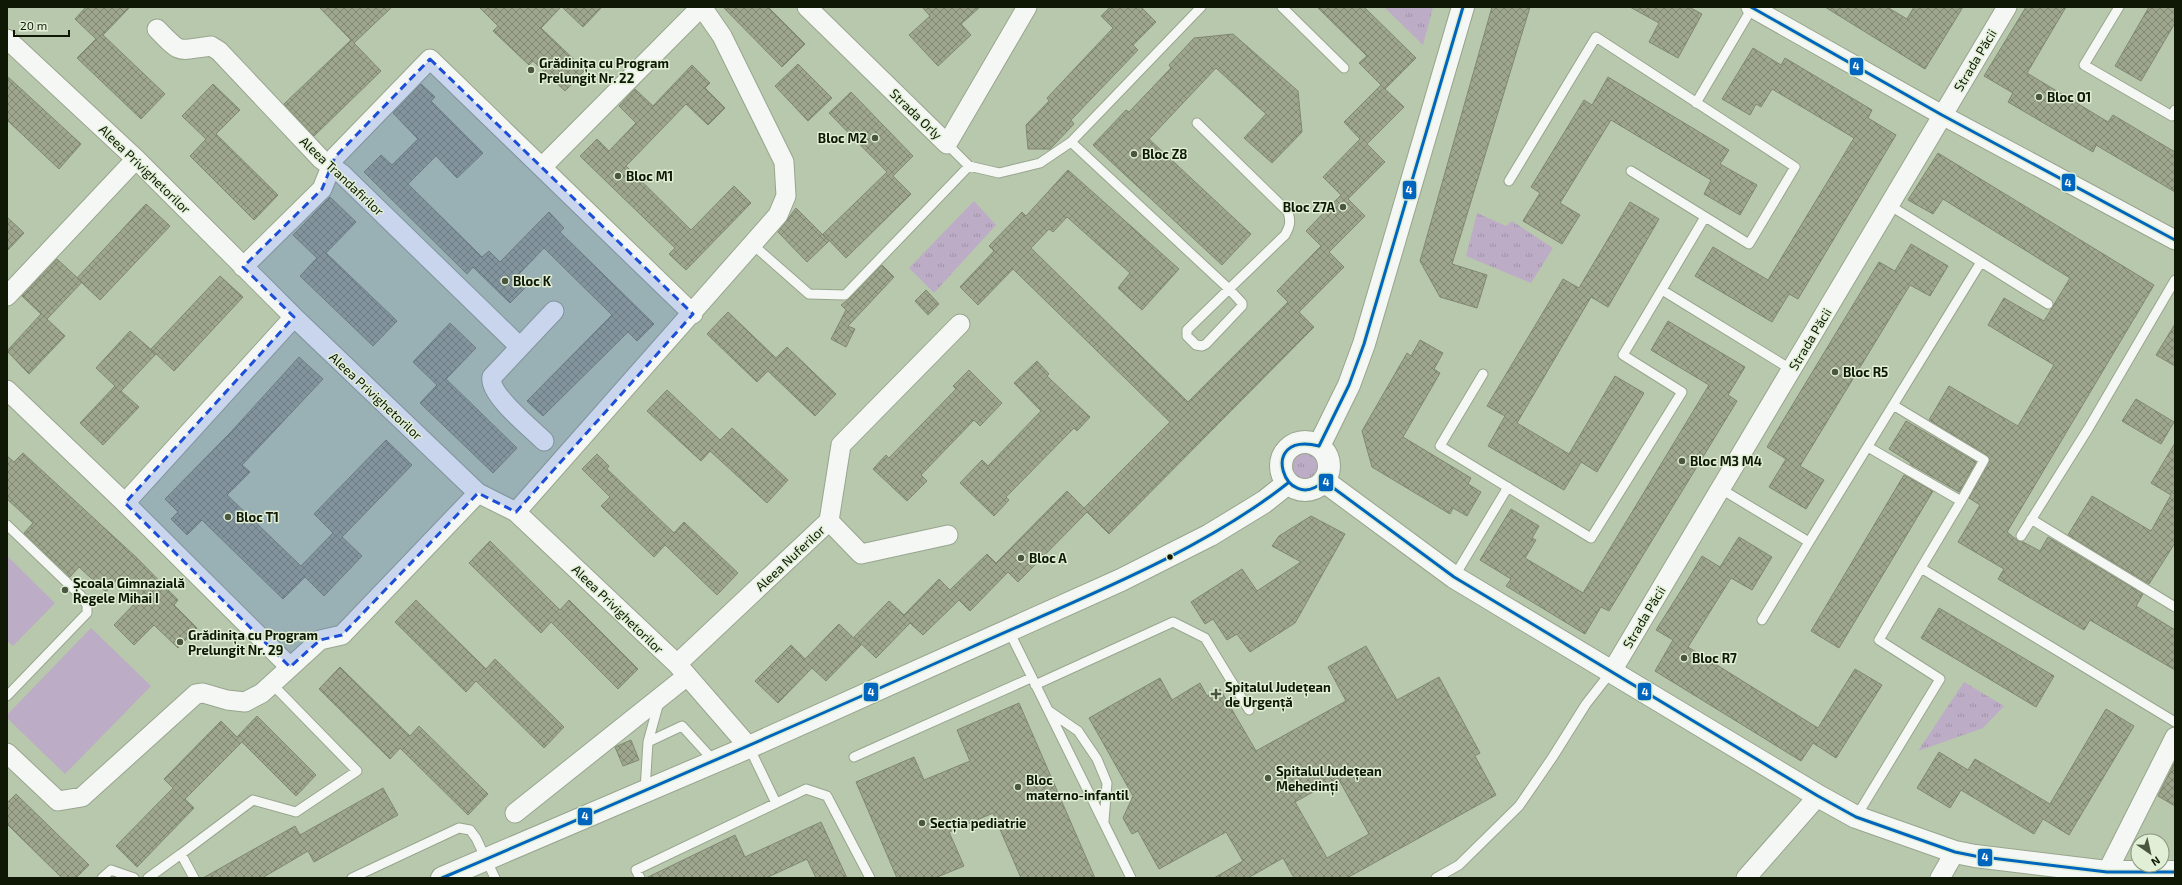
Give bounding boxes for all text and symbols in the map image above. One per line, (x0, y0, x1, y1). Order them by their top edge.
scale bar (14, 12, 69, 38)
text: 20 m (20, 18, 47, 32)
street label: Strada Păcii (1950, 26, 2000, 94)
place label: Grădinița cu Program Prelungit Nr. 22 (539, 55, 669, 86)
line badge: 4 (1849, 57, 1864, 76)
text: 4 (1852, 59, 1860, 72)
marker: Grădinița cu Program Prelungit Nr. 22 (526, 65, 536, 75)
street label: Strada Orly (887, 85, 946, 143)
place label: Bloc O1 (2047, 89, 2091, 105)
marker: Bloc O1 (2034, 92, 2044, 102)
street label: Aleea Privighetorilor (96, 121, 194, 217)
place label: Bloc M2 (818, 130, 867, 146)
street label: Aleea Trandafirilor (297, 133, 387, 219)
marker: Bloc M2 (870, 133, 880, 143)
place label: Bloc Z8 (1142, 146, 1187, 162)
marker: Bloc Z8 (1129, 149, 1139, 159)
place label: Bloc M1 (626, 168, 673, 184)
marker: Bloc M1 (613, 171, 623, 181)
line badge: 4 (2061, 173, 2076, 192)
text: 4 (2064, 176, 2072, 189)
line badge: 4 (1402, 180, 1417, 200)
text: 4 (1405, 183, 1413, 196)
place label: Bloc Z7A (1283, 199, 1335, 215)
marker: Bloc Z7A (1338, 202, 1348, 212)
place label: Bloc K (513, 273, 552, 289)
marker: Bloc K (500, 276, 510, 286)
street label: Strada Păcii (1785, 305, 1835, 373)
street label: Aleea Privighetorilor (326, 349, 426, 443)
place label: Bloc R5 (1843, 364, 1888, 380)
marker: Bloc R5 (1830, 367, 1840, 377)
place label: Bloc M3 M4 (1690, 453, 1762, 469)
marker: Bloc M3 M4 (1677, 456, 1687, 466)
line badge: 4 (1318, 473, 1334, 492)
text: 4 (1322, 475, 1330, 488)
place label: Bloc T1 (236, 509, 279, 525)
marker: Bloc T1 (223, 512, 233, 522)
street label: Aleea Nuferilor (752, 522, 828, 594)
place label: Bloc A (1029, 550, 1067, 566)
unlabelled marker (1165, 552, 1175, 562)
marker: Bloc A (1016, 553, 1026, 563)
street label: Aleea Privighetorilor (569, 561, 667, 657)
place label: Școala Gimnazială Regele Mihai I (73, 575, 185, 606)
street label: Strada Păcii (1619, 583, 1669, 651)
marker: Școala Gimnazială Regele Mihai I (60, 585, 70, 595)
place label: Grădinița cu Program Prelungit Nr. 29 (188, 627, 318, 658)
marker: Grădinița cu Program Prelungit Nr. 29 (175, 637, 185, 647)
place label: Bloc R7 (1692, 650, 1737, 666)
marker: Bloc R7 (1679, 653, 1689, 663)
place label: Spitalul Județean de Urgență (1225, 679, 1331, 712)
line badge: 4 (863, 682, 879, 702)
line badge: 4 (1637, 682, 1652, 701)
text: 4 (867, 685, 875, 698)
text: 4 (1641, 685, 1649, 698)
marker: Spitalul Județean de Urgență (1210, 688, 1222, 700)
place label: Spitalul Județean Mehedinți (1276, 763, 1382, 796)
place label: Bloc materno-infantil (1026, 772, 1130, 803)
marker: Spitalul Județean Mehedinți (1263, 773, 1273, 783)
marker: Bloc materno-infantil (1013, 782, 1023, 792)
line badge: 4 (577, 807, 593, 826)
text: 4 (581, 809, 589, 822)
place label: Secția pediatrie (930, 815, 1026, 833)
marker: Secția pediatrie (917, 818, 927, 828)
north arrow (2130, 833, 2170, 873)
line badge: 4 (1977, 848, 1993, 867)
text: 4 (1981, 850, 1989, 863)
text: N (2149, 854, 2163, 869)

